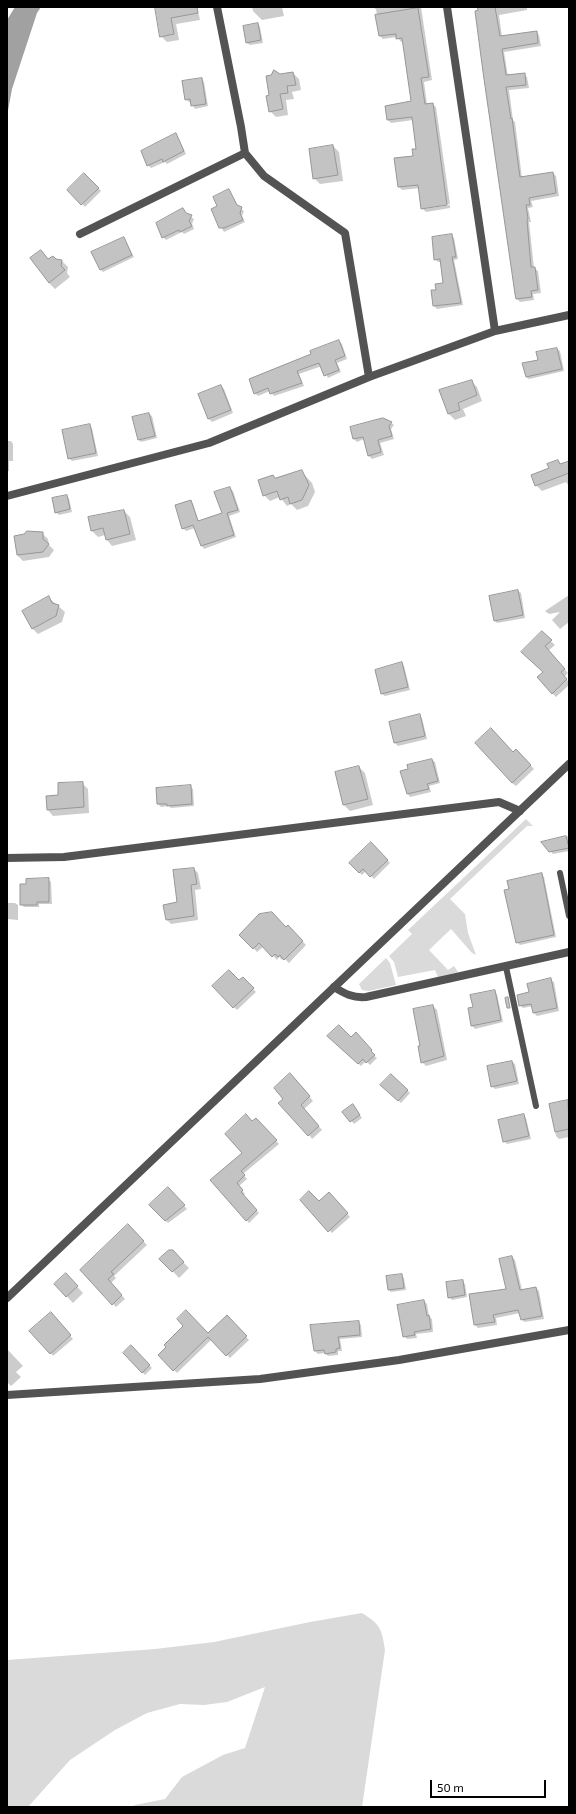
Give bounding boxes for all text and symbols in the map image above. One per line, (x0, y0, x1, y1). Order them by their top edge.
scale bar (432, 1772, 548, 1798)
text: 50 m (437, 1780, 464, 1794)

